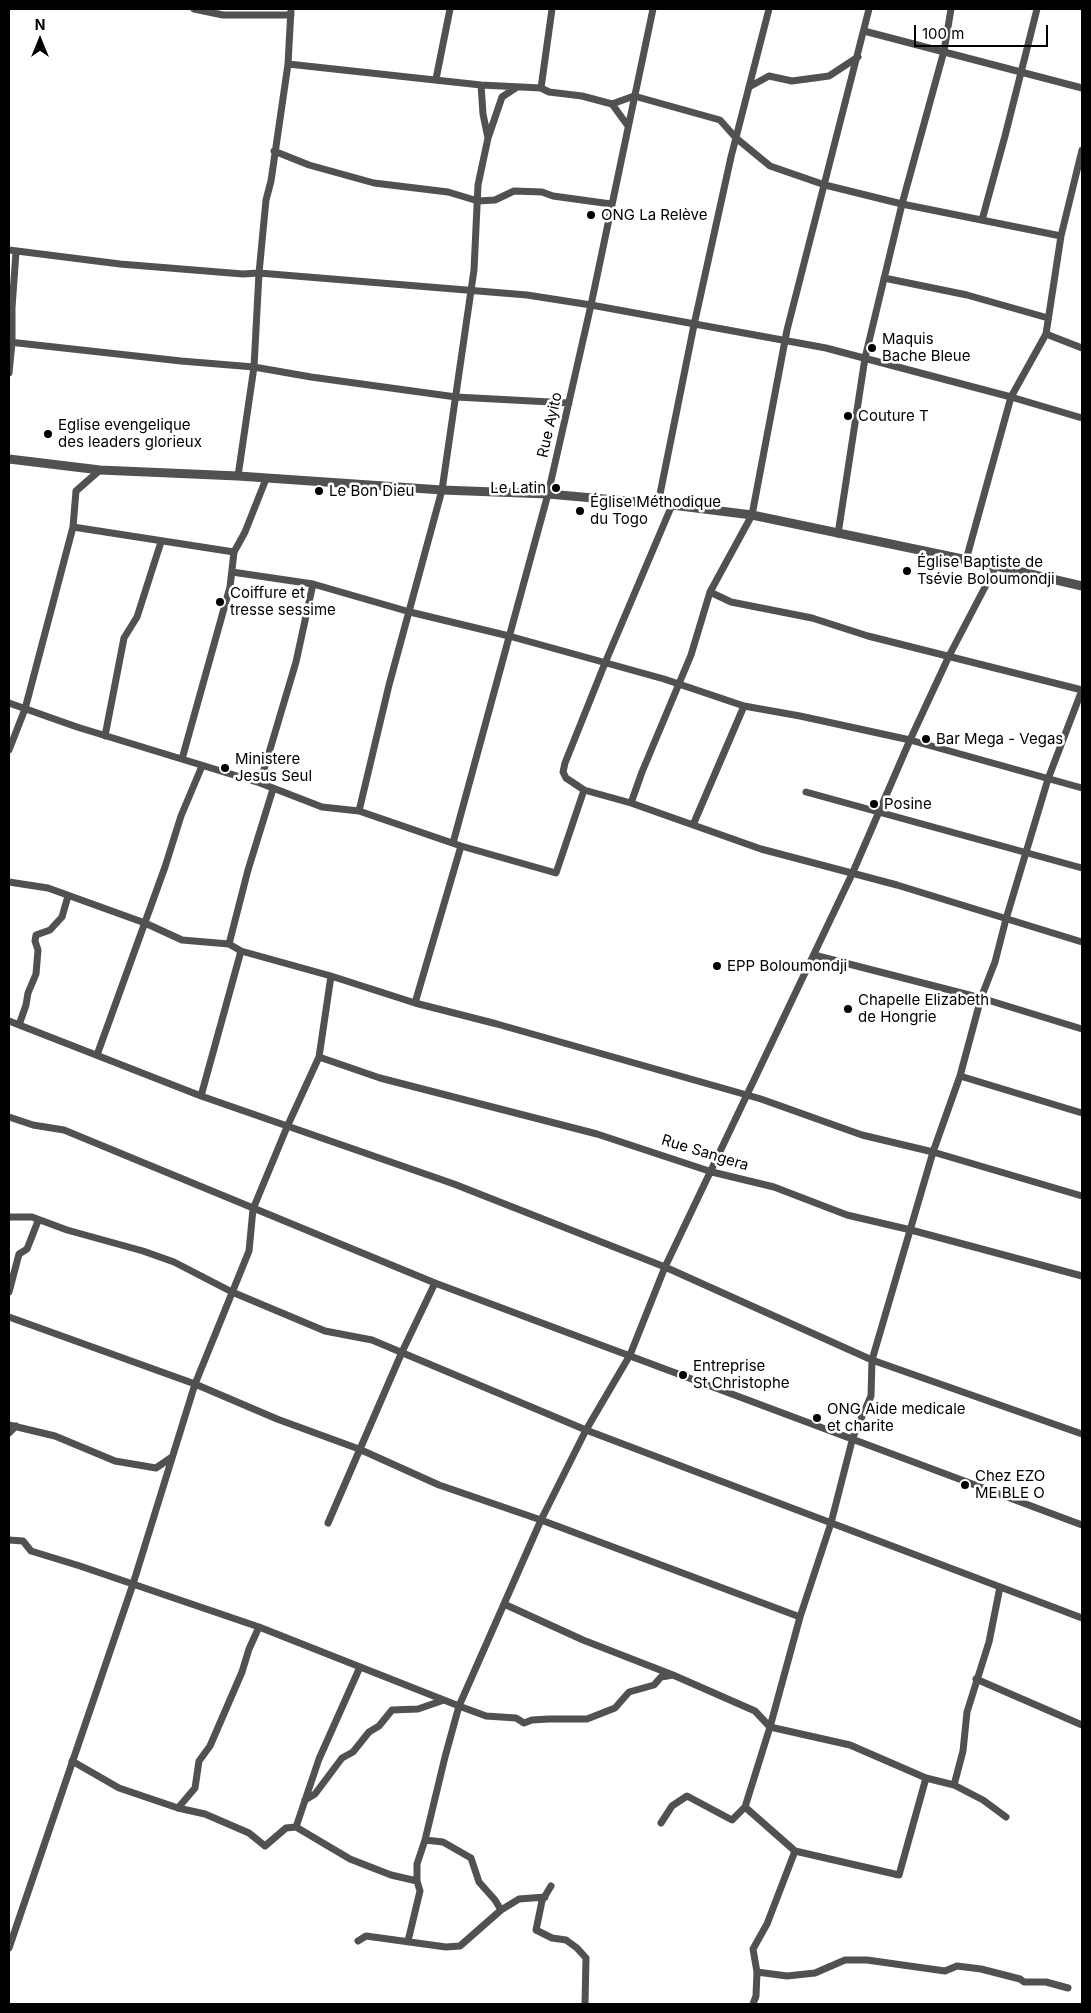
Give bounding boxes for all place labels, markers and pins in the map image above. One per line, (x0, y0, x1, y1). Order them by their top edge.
place label: ONG La Relève (601, 206, 707, 224)
marker: ONG La Relève (585, 209, 597, 221)
place label: Maquis Bache Bleue (882, 330, 970, 365)
marker: Maquis Bache Bleue (866, 342, 878, 354)
place label: Couture T (858, 407, 929, 425)
marker: Couture T (842, 410, 854, 422)
place label: Eglise evengelique des leaders glorieux (58, 416, 202, 451)
marker: Eglise evengelique des leaders glorieux (42, 428, 54, 440)
place label: Le Latin (490, 479, 546, 497)
place label: Le Bon Dieu (329, 482, 414, 500)
marker: Le Latin (550, 482, 562, 494)
marker: Le Bon Dieu (313, 485, 325, 497)
place label: Église Méthodique du Togo (590, 493, 721, 528)
marker: Église Méthodique du Togo (574, 505, 586, 517)
place label: Église Baptiste de Tsévie Boloumondji (917, 553, 1055, 588)
marker: Église Baptiste de Tsévie Boloumondji (901, 565, 913, 577)
place label: Coiffure et tresse sessime (230, 584, 336, 619)
marker: Coiffure et tresse sessime (214, 596, 226, 608)
place label: Bar Mega - Vegas (936, 730, 1063, 748)
marker: Bar Mega - Vegas (920, 733, 932, 745)
place label: Ministere Jesus Seul (235, 750, 312, 785)
marker: Ministere Jesus Seul (219, 762, 231, 774)
place label: Posine (884, 795, 932, 813)
marker: Posine (868, 798, 880, 810)
place label: EPP Boloumondji (727, 957, 847, 975)
marker: EPP Boloumondji (711, 960, 723, 972)
place label: Chapelle Elizabeth de Hongrie (858, 991, 989, 1026)
marker: Chapelle Elizabeth de Hongrie (842, 1003, 854, 1015)
place label: Entreprise St Christophe (693, 1357, 790, 1392)
marker: Entreprise St Christophe (677, 1369, 689, 1381)
place label: ONG Aide medicale et charite (827, 1400, 966, 1435)
marker: ONG Aide medicale et charite (811, 1412, 823, 1424)
place label: Chez EZO ME BLE O (975, 1467, 1045, 1502)
marker: Chez EZO ME BLE O (959, 1479, 971, 1491)

